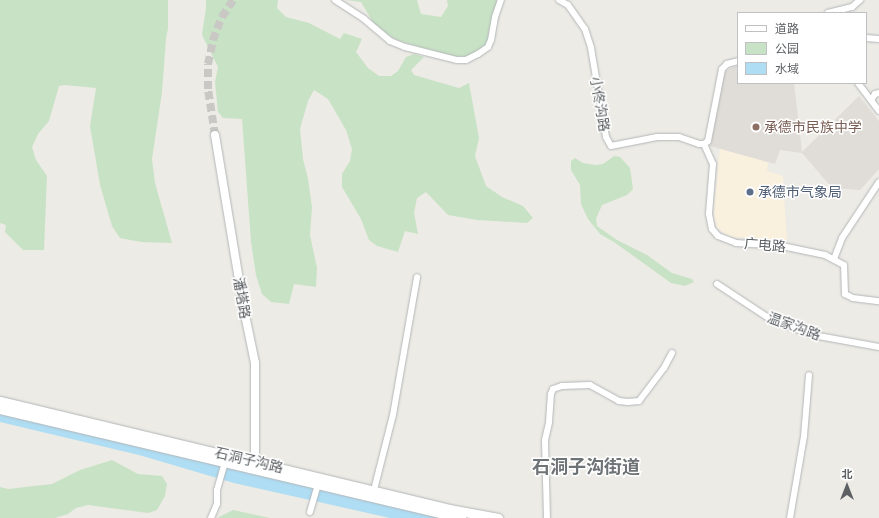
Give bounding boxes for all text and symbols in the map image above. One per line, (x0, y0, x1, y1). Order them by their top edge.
legend (737, 12, 867, 84)
text: 道路 (775, 20, 799, 37)
text: 公园 (775, 40, 799, 57)
text: 水域 (775, 60, 799, 77)
street label: 小佟沟路 (587, 75, 613, 133)
place label: 承德市民族中学 (764, 119, 862, 135)
marker: 承德市民族中学 (751, 122, 761, 132)
place label: 承德市气象局 (758, 184, 842, 200)
marker: 承德市气象局 (745, 187, 755, 197)
street label: 广电路 (743, 235, 787, 255)
street label: 潘塔路 (230, 276, 254, 320)
street label: 温家沟路 (765, 309, 823, 343)
street label: 石洞子沟路 (213, 444, 285, 476)
district label: 石洞子沟街道 (532, 455, 640, 477)
north arrow (827, 466, 867, 506)
text: 北 (842, 466, 853, 481)

